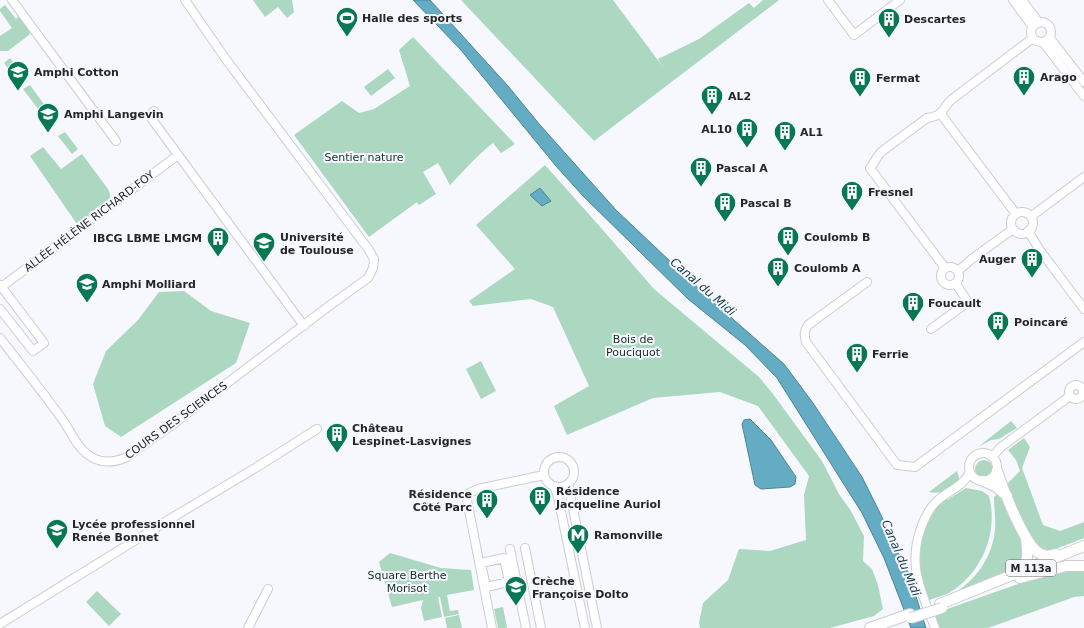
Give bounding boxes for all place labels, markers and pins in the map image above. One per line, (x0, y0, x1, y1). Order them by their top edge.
sports icon: Halle des sports (334, 5, 360, 38)
building icon: Descartes (876, 6, 902, 39)
place label: Halle des sports (362, 12, 463, 25)
place label: Descartes (904, 13, 966, 26)
school or university icon: Amphi Cotton (5, 59, 31, 92)
building icon: Arago (1011, 64, 1037, 97)
building icon: Fermat (847, 65, 873, 98)
place label: Amphi Cotton (34, 66, 119, 79)
place label: Arago (1040, 71, 1077, 84)
place label: Fermat (876, 72, 920, 85)
building icon: AL2 (699, 83, 725, 116)
place label: AL2 (728, 90, 751, 103)
school or university icon: Amphi Langevin (35, 101, 61, 134)
place label: Amphi Langevin (64, 108, 164, 121)
building icon: AL10 (734, 116, 760, 149)
building icon: AL1 (772, 119, 798, 152)
place label: AL10 (701, 123, 732, 136)
place label: AL1 (800, 126, 823, 139)
building icon: Pascal A (688, 155, 714, 188)
place label: Pascal A (716, 162, 768, 175)
building icon: Fresnel (839, 179, 865, 212)
place label: Fresnel (868, 186, 913, 199)
building icon: Pascal B (712, 190, 738, 223)
place label: Pascal B (740, 197, 792, 210)
building icon: Coulomb B (775, 224, 801, 257)
building icon: IBCG LBME LMGM (205, 225, 231, 258)
school or university icon: Université de Toulouse (251, 230, 277, 263)
place label: Université de Toulouse (280, 231, 354, 257)
place label: Coulomb B (804, 231, 870, 244)
place label: IBCG LBME LMGM (93, 232, 202, 245)
building icon: Auger (1019, 246, 1045, 279)
place label: Auger (979, 253, 1017, 266)
building icon: Coulomb A (765, 255, 791, 288)
place label: Coulomb A (794, 262, 861, 275)
school or university icon: Amphi Molliard (74, 271, 100, 304)
place label: Amphi Molliard (102, 278, 196, 291)
building icon: Foucault (900, 290, 926, 323)
place label: Foucault (928, 297, 981, 310)
building icon: Poincaré (985, 309, 1011, 342)
place label: Poincaré (1014, 316, 1068, 329)
building icon: Ferrie (844, 341, 870, 374)
place label: Ferrie (872, 348, 909, 361)
building icon: Château Lespinet-Lasvignes (324, 421, 350, 454)
place label: Château Lespinet-Lasvignes (352, 422, 472, 448)
building icon: Résidence Jacqueline Auriol (527, 484, 553, 517)
place label: Résidence Jacqueline Auriol (555, 485, 661, 511)
building icon: Résidence Côté Parc (474, 487, 500, 520)
place label: Résidence Côté Parc (409, 488, 472, 514)
school or university icon: Lycée professionnel Renée Bonnet (44, 517, 70, 550)
place label: Lycée professionnel Renée Bonnet (72, 518, 195, 544)
metro station icon: Ramonville (565, 522, 591, 555)
place label: Ramonville (594, 529, 663, 542)
school or university icon: Crèche Françoise Dolto (503, 574, 529, 607)
place label: Crèche Françoise Dolto (532, 575, 629, 601)

